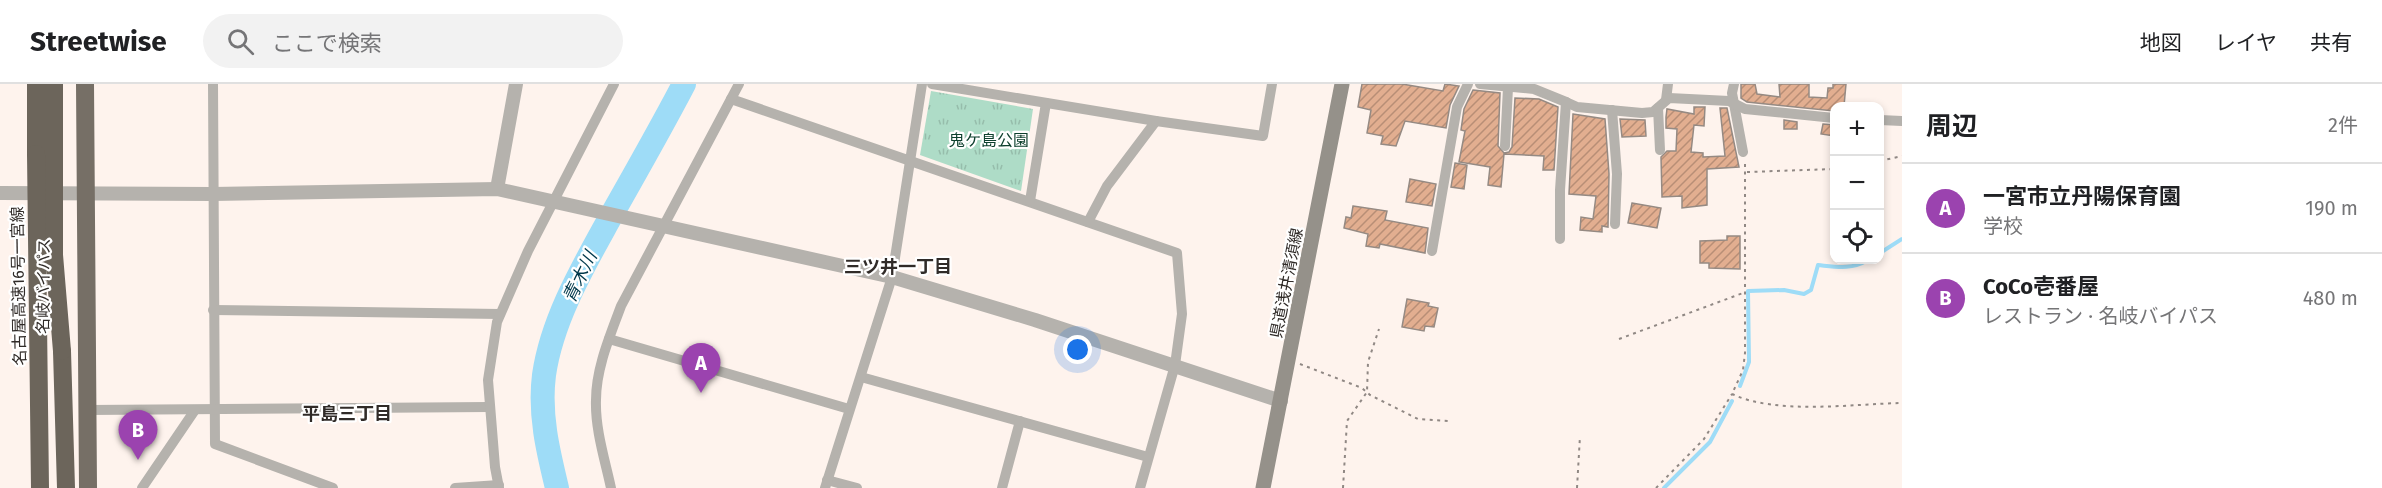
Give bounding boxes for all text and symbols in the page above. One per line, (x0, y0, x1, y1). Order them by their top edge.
search box (203, 14, 623, 68)
text: Streetwise (30, 25, 167, 58)
icon: search (224, 25, 257, 58)
text: ここで検索 (272, 30, 382, 57)
text: 地図 (2140, 30, 2182, 56)
text: レイヤ (2215, 30, 2277, 56)
text: 共有 (2310, 30, 2352, 56)
map controls (1830, 102, 1884, 264)
button: + (1830, 102, 1884, 156)
text: 周辺 (1926, 111, 1978, 142)
text: 2件 (2328, 113, 2358, 137)
park label: 鬼ケ島公園 (949, 131, 1029, 150)
button: − (1830, 156, 1884, 210)
text: 一宮市立丹陽保育園 (1983, 183, 2181, 210)
text: A (1940, 196, 1951, 220)
text: 190 m (2305, 196, 2358, 220)
street label: 名古屋高速16号一宮線 (8, 206, 29, 366)
button: locate (1830, 210, 1884, 264)
text: 学校 (1983, 214, 2023, 238)
street label: 県道浅井清須線 (1266, 226, 1307, 340)
street label: 名岐バイパス (33, 238, 54, 334)
water label: 青木川 (558, 246, 603, 306)
district label: 三ツ井一丁目 (844, 256, 952, 278)
text: CoCo壱番屋 (1983, 273, 2099, 300)
text: B (1939, 286, 1952, 310)
text: 480 m (2303, 286, 2358, 310)
text: レストラン · 名岐バイパス (1983, 304, 2218, 328)
your location (1063, 335, 1092, 364)
pin: A (682, 344, 720, 393)
district label: 平島三丁目 (302, 403, 392, 425)
pin: B (118, 410, 158, 460)

